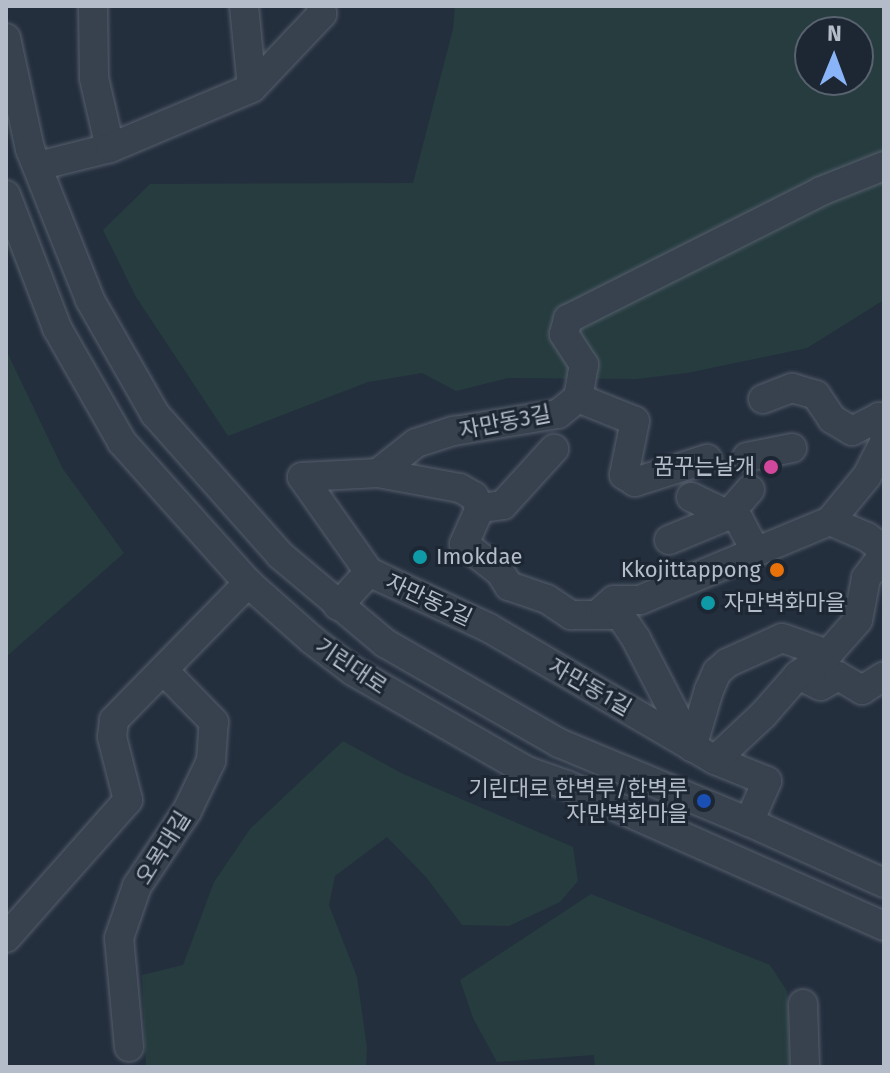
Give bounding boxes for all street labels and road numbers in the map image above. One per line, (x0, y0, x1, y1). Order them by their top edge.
street label: 자만동3길 (457, 400, 553, 444)
street label: 자만동2길 (382, 569, 476, 631)
street label: 기린대로 (310, 632, 392, 700)
street label: 자만동1길 (544, 653, 636, 721)
street label: 오목대길 (130, 807, 196, 889)

